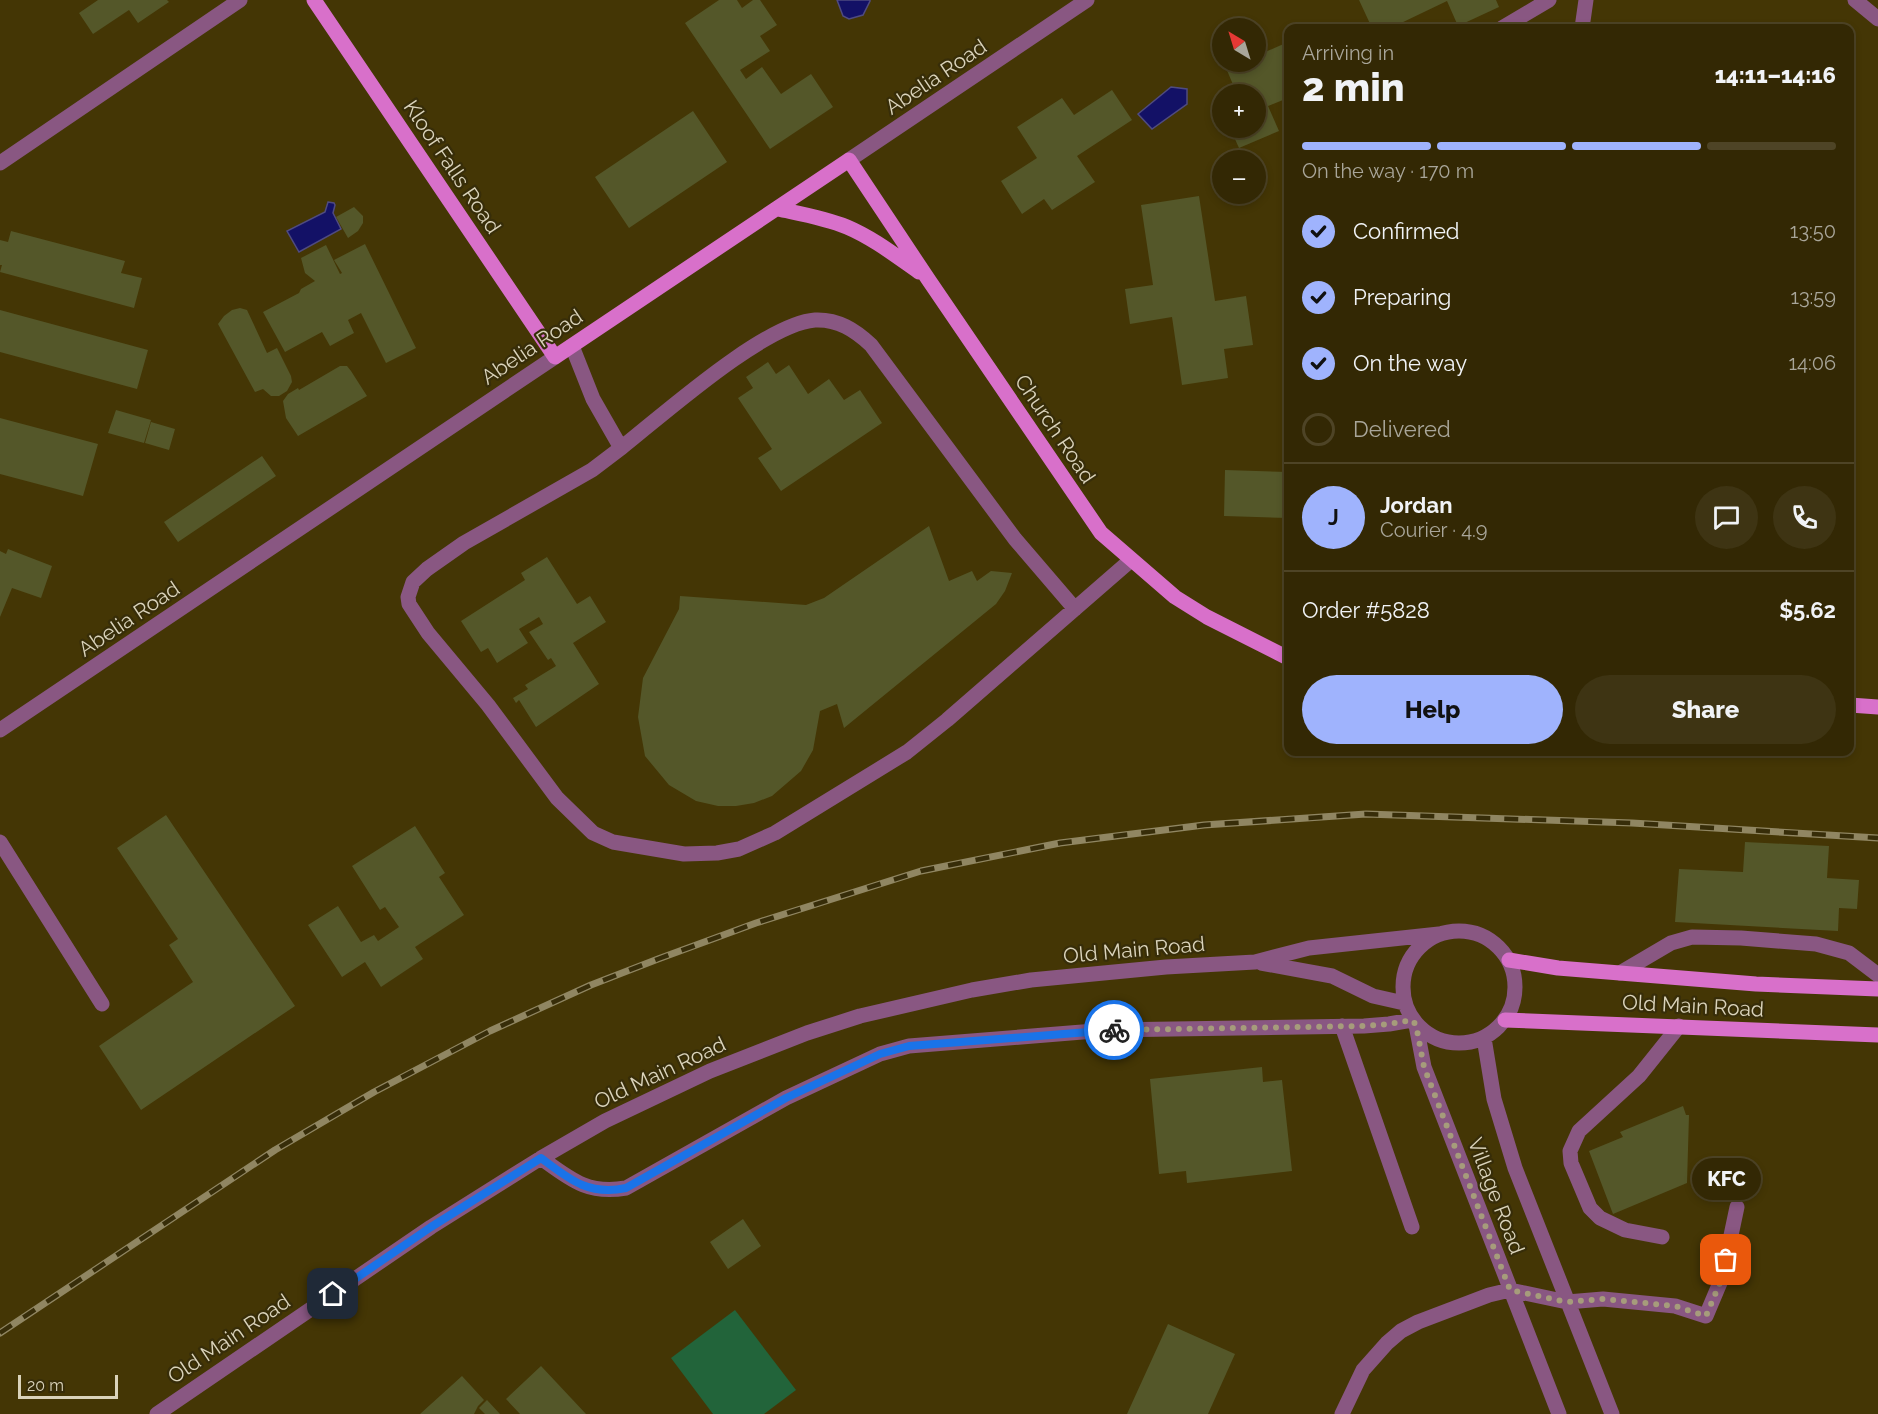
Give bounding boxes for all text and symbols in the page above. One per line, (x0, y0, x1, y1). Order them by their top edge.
north arrow (1212, 18, 1266, 72)
map controls (1212, 18, 1266, 204)
street label: Abelia Road (880, 34, 991, 120)
text: Arriving in (1302, 41, 1394, 65)
text: 14:11–14:16 (1715, 62, 1836, 88)
text: 2 min (1302, 64, 1405, 110)
button: + (1212, 84, 1266, 138)
street label: Kloof Falls Road (399, 95, 506, 238)
button: − (1212, 150, 1266, 204)
text: On the way · 170 m (1302, 159, 1474, 183)
icon: check (1302, 215, 1335, 248)
text: Confirmed (1353, 218, 1460, 244)
text: 13:50 (1790, 219, 1836, 243)
icon: check (1302, 281, 1335, 314)
text: Preparing (1353, 284, 1451, 310)
text: 13:59 (1790, 285, 1836, 309)
street label: Abelia Road (476, 304, 587, 390)
icon: check (1302, 347, 1335, 380)
text: On the way (1353, 350, 1467, 376)
text: 14:06 (1788, 351, 1836, 375)
street label: Church Road (1010, 370, 1101, 488)
text: Delivered (1353, 416, 1451, 442)
button: chat (1695, 486, 1758, 549)
button: phone (1773, 486, 1836, 549)
text: Jordan (1380, 492, 1452, 518)
text: J (1328, 504, 1339, 530)
text: Courier · 4.9 (1380, 518, 1488, 542)
street label: Abelia Road (73, 576, 184, 662)
text: Order #5828 (1302, 597, 1430, 623)
text: $5.62 (1779, 597, 1836, 623)
button: Help (1302, 675, 1563, 744)
button: Share (1575, 675, 1836, 744)
street label: Old Main Road (1062, 931, 1206, 968)
street label: Old Main Road (1621, 989, 1765, 1022)
courier (1084, 1000, 1144, 1060)
icon: bike (1098, 1014, 1131, 1047)
street label: Old Main Road (590, 1031, 730, 1114)
street label: Village Road (1463, 1134, 1530, 1258)
callout: KFC (1692, 1158, 1760, 1200)
text: KFC (1707, 1167, 1746, 1191)
pin (1700, 1234, 1751, 1285)
icon: bag (1709, 1243, 1742, 1276)
pin (307, 1268, 358, 1319)
icon: home (316, 1277, 349, 1310)
street label: Old Main Road (163, 1288, 295, 1389)
scale bar (18, 1372, 118, 1400)
text: 20 m (27, 1376, 64, 1395)

